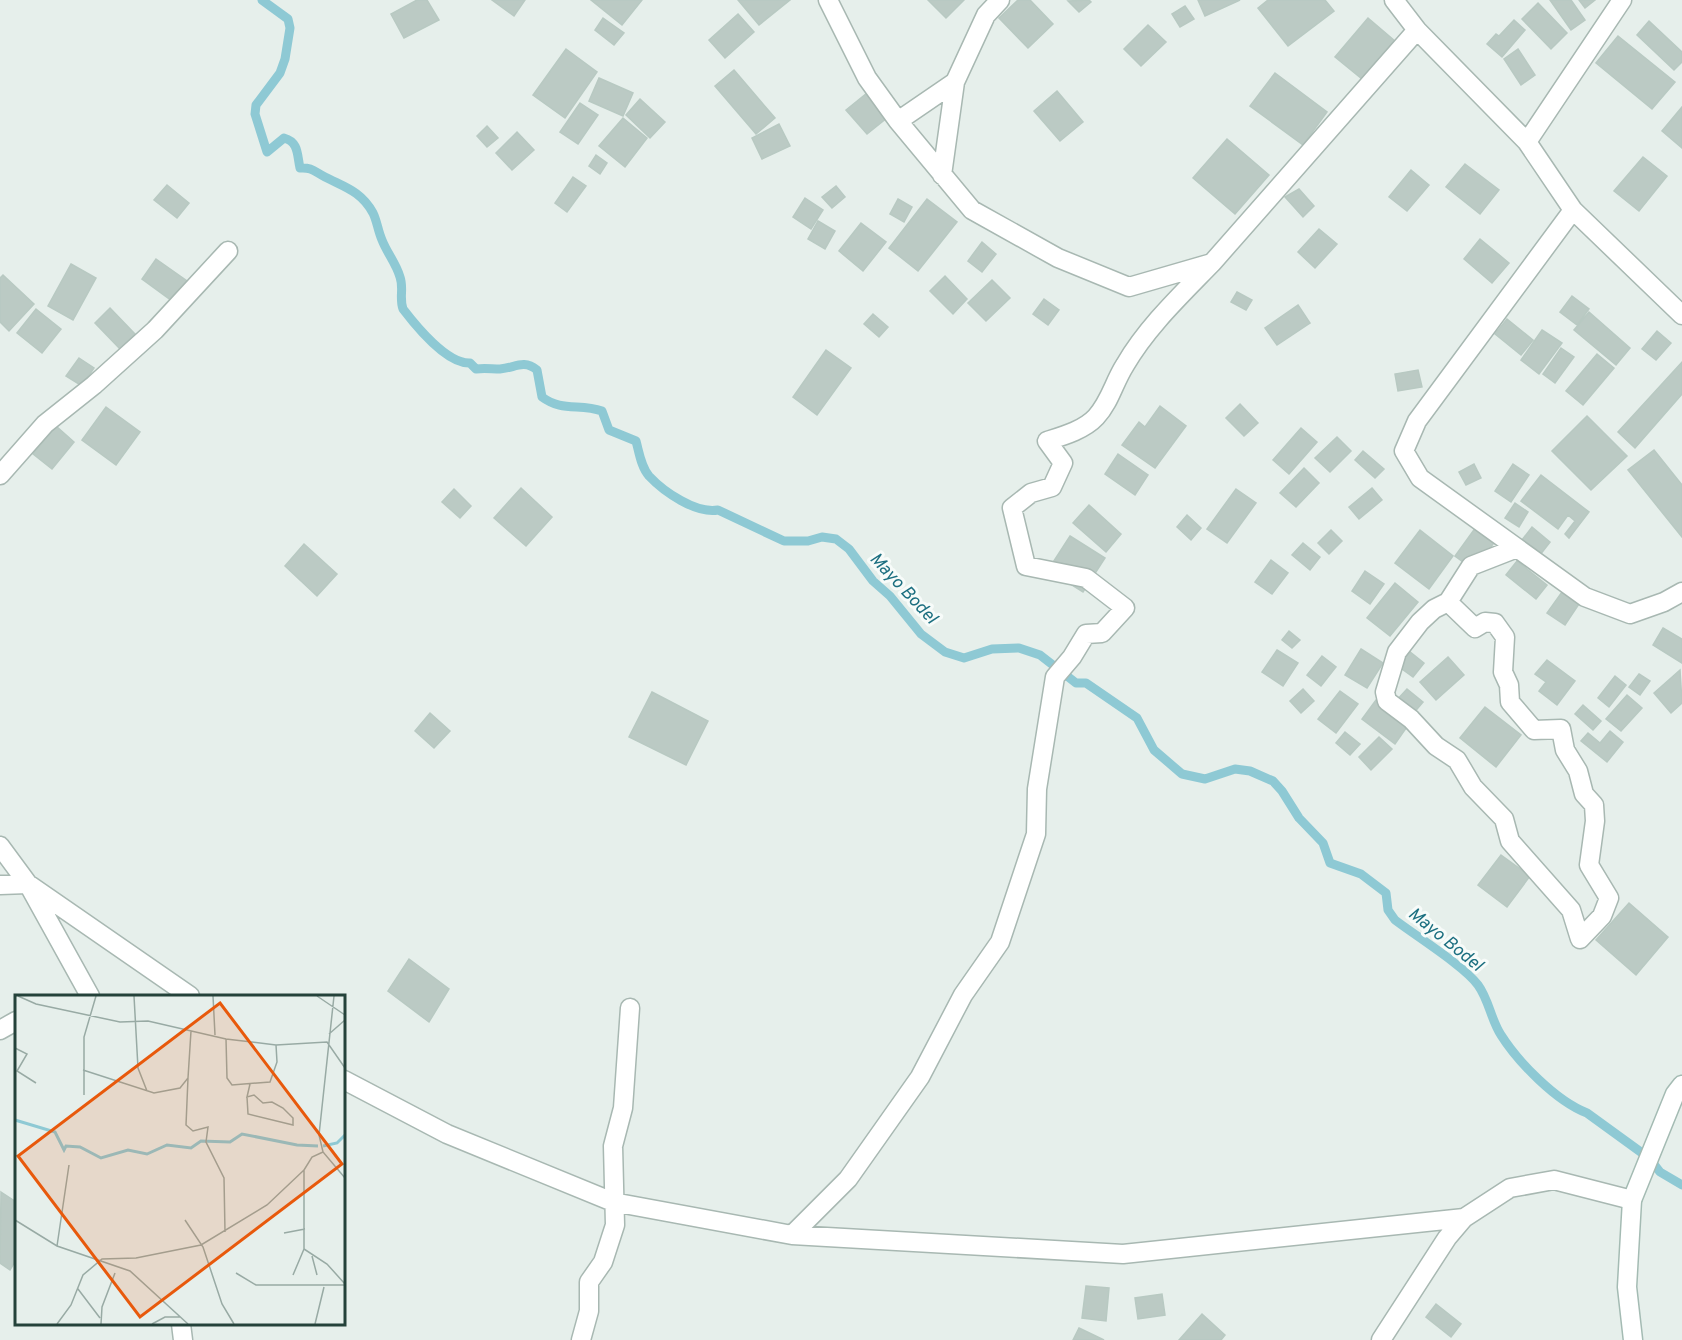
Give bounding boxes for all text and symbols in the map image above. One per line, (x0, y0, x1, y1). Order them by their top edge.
water label: Mayo Bodel (864, 548, 943, 631)
water label: Mayo Bodel (1403, 903, 1488, 978)
inset map (15, 995, 345, 1325)

